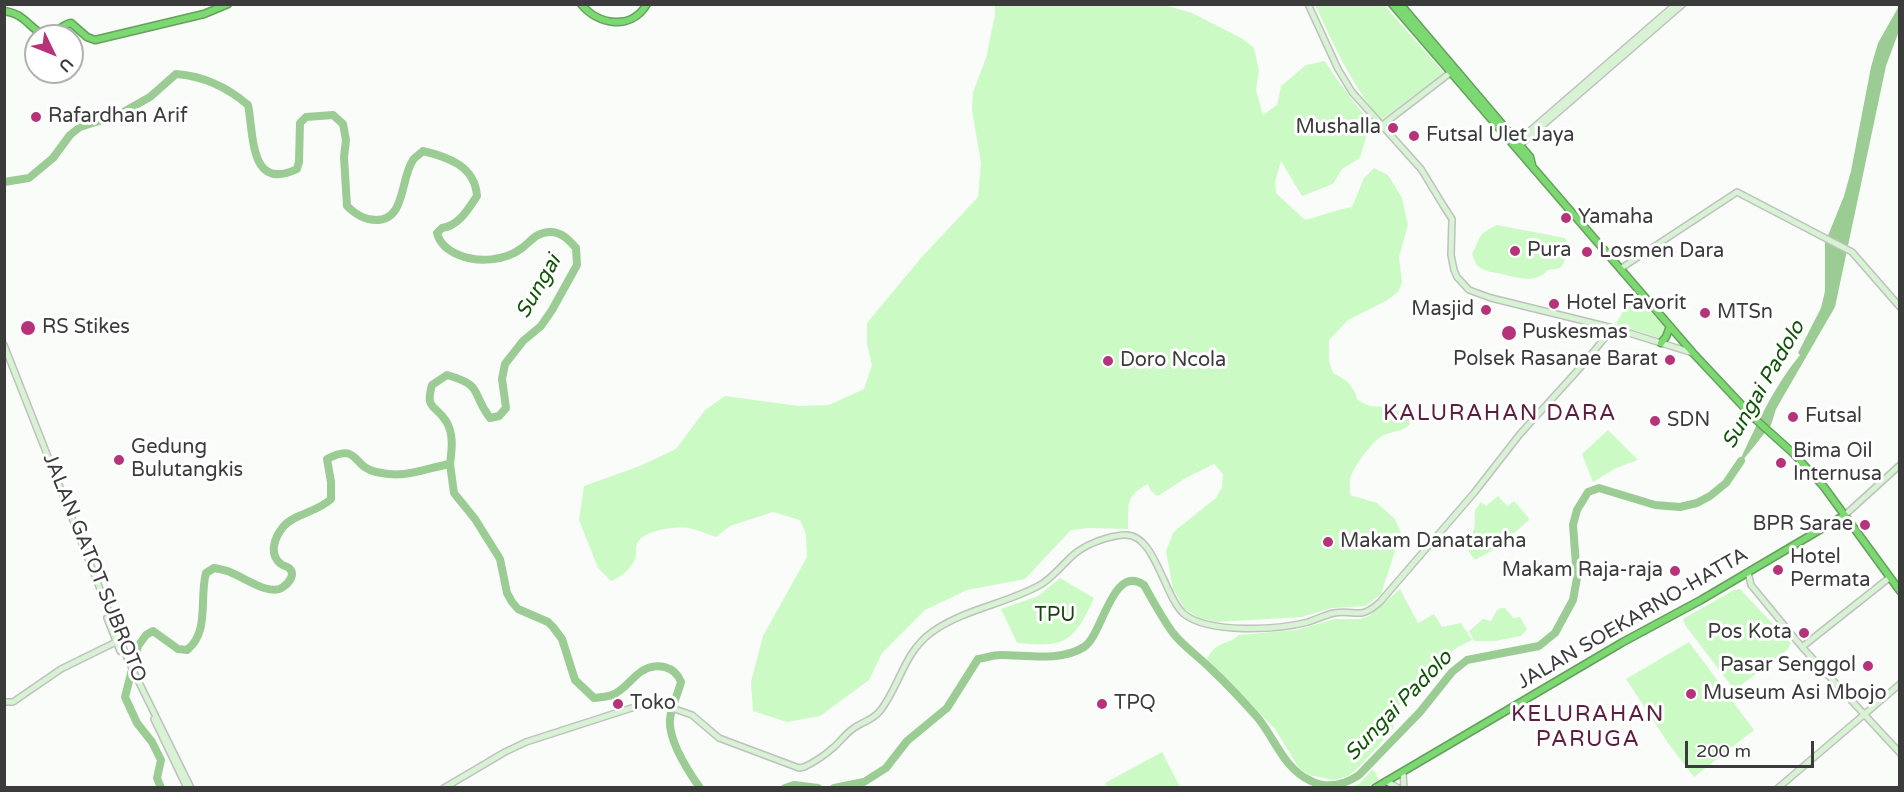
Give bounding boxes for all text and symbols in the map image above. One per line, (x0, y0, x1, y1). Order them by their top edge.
north arrow (24, 24, 84, 84)
text: U (54, 54, 77, 76)
place label: Rafardhan Arif (48, 105, 188, 129)
marker: Rafardhan Arif (29, 110, 43, 124)
place label: Mushalla (1296, 116, 1381, 140)
marker: Mushalla (1386, 121, 1400, 135)
place label: Futsal Ulet Jaya (1426, 124, 1575, 148)
marker: Futsal Ulet Jaya (1407, 129, 1421, 143)
place label: Yamaha (1578, 206, 1653, 230)
marker: Yamaha (1559, 211, 1573, 225)
place label: Pura (1527, 239, 1571, 263)
place label: Losmen Dara (1599, 240, 1724, 264)
marker: Pura (1508, 244, 1522, 258)
marker: Losmen Dara (1580, 245, 1594, 259)
water label: Sungai (511, 251, 567, 323)
place label: Hotel Favorit (1566, 292, 1686, 316)
marker: Hotel Favorit (1547, 297, 1561, 311)
place label: Masjid (1411, 298, 1474, 322)
place label: MTSn (1717, 301, 1773, 325)
marker: Masjid (1479, 303, 1493, 317)
marker: MTSn (1698, 306, 1712, 320)
place label: RS Stikes (42, 316, 130, 340)
water label: Sungai Padolo (1717, 317, 1811, 453)
marker: RS Stikes (19, 319, 37, 337)
place label: Puskesmas (1522, 321, 1628, 345)
marker: Puskesmas (1500, 324, 1518, 342)
place label: Polsek Rasanae Barat (1453, 348, 1658, 372)
place label: Doro Ncola (1120, 349, 1226, 373)
marker: Polsek Rasanae Barat (1663, 353, 1677, 367)
marker: Doro Ncola (1101, 354, 1115, 368)
district label: KALURAHAN DARA (1383, 401, 1617, 427)
place label: Futsal (1805, 405, 1862, 429)
place label: SDN (1667, 409, 1710, 433)
marker: Futsal (1786, 410, 1800, 424)
marker: SDN (1648, 414, 1662, 428)
place label: Gedung Bulutangkis (131, 436, 243, 483)
place label: Bima Oil Internusa (1793, 440, 1882, 487)
street label: JALAN GATOT SUBROTO (37, 450, 151, 686)
marker: Gedung Bulutangkis (112, 453, 126, 467)
marker: Bima Oil Internusa (1774, 456, 1788, 470)
place label: BPR Sarae (1752, 513, 1853, 537)
marker: BPR Sarae (1858, 518, 1872, 532)
place label: Makam Danataraha (1340, 530, 1526, 554)
marker: Makam Danataraha (1321, 535, 1335, 549)
street label: JALAN SOEKARNO-HATTA (1513, 543, 1753, 695)
place label: Hotel Permata (1790, 546, 1870, 593)
place label: Makam Raja-raja (1502, 559, 1663, 583)
marker: Hotel Permata (1771, 563, 1785, 577)
marker: Makam Raja-raja (1668, 564, 1682, 578)
park label: TPU (1035, 604, 1075, 628)
place label: Pos Kota (1708, 621, 1792, 645)
marker: Pos Kota (1797, 626, 1811, 640)
water label: Sungai Padolo (1340, 646, 1458, 766)
place label: Pasar Senggol (1720, 654, 1856, 678)
marker: Pasar Senggol (1861, 659, 1875, 673)
place label: Museum Asi Mbojo (1703, 682, 1887, 706)
marker: Museum Asi Mbojo (1684, 687, 1698, 701)
place label: Toko (630, 692, 676, 716)
place label: TPQ (1114, 692, 1156, 716)
marker: Toko (611, 697, 625, 711)
marker: TPQ (1095, 697, 1109, 711)
district label: KELURAHAN PARUGA (1511, 702, 1665, 754)
scale bar (1688, 729, 1817, 767)
text: 200 m (1696, 740, 1751, 762)

